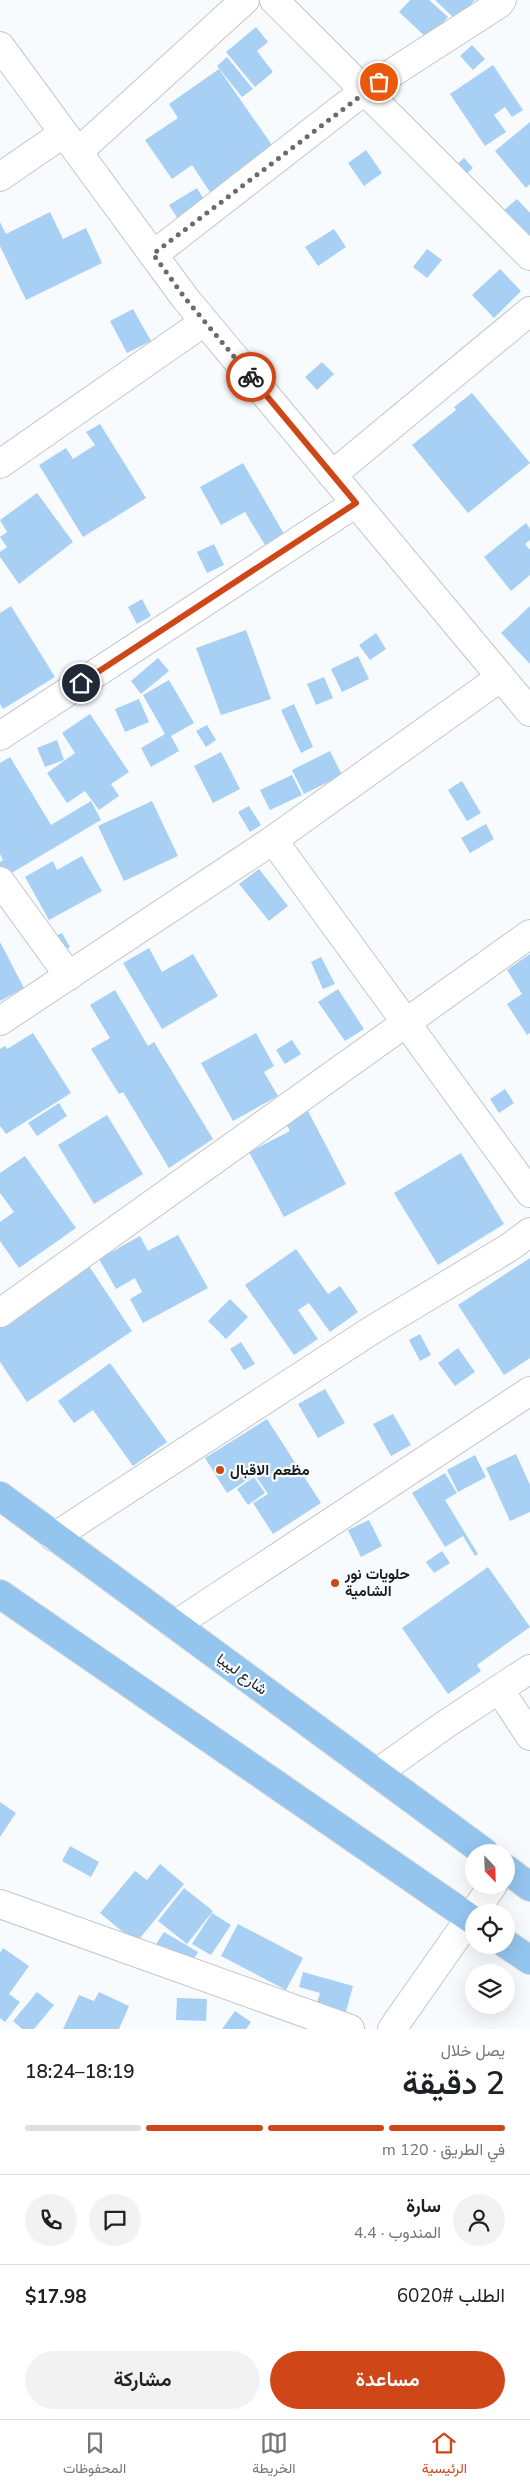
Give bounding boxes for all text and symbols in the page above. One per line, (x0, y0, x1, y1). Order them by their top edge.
pin (358, 61, 400, 103)
icon: bag (365, 68, 393, 96)
courier (226, 352, 276, 402)
icon: bike (237, 363, 265, 391)
pin (60, 662, 102, 704)
icon: home (67, 669, 95, 697)
place label: مظعم الاقبال (230, 1460, 310, 1480)
marker: مظعم الاقبال (214, 1464, 226, 1476)
place label: حلويات نور الشامية (344, 1564, 410, 1601)
marker: حلويات نور الشامية (329, 1577, 341, 1589)
street label: شارع ليبيا (212, 1649, 272, 1700)
north arrow (465, 1844, 515, 1894)
map controls (465, 1844, 515, 2014)
button: locate (465, 1904, 515, 1954)
button: layers (465, 1964, 515, 2014)
text: يصل خلال (441, 2040, 505, 2062)
text: 18:19–18:24 (25, 2059, 135, 2085)
text: 2 دقيقة (402, 2062, 505, 2105)
text: في الطريق · 120 m (382, 2139, 505, 2161)
text: سارة (406, 2193, 441, 2219)
button: phone (25, 2194, 77, 2246)
button: chat (89, 2194, 141, 2246)
button: person (453, 2194, 505, 2246)
text: المندوب · 4.4 (354, 2222, 441, 2244)
text: الطلب #6020 (397, 2283, 505, 2309)
text: $17.98 (25, 2284, 87, 2310)
button: مشاركة (25, 2351, 260, 2409)
button: مساعدة (270, 2351, 505, 2409)
tab: المحفوظات (63, 2429, 126, 2481)
tab: الخريطة (252, 2429, 296, 2481)
tab: الرئيسية (422, 2429, 467, 2481)

